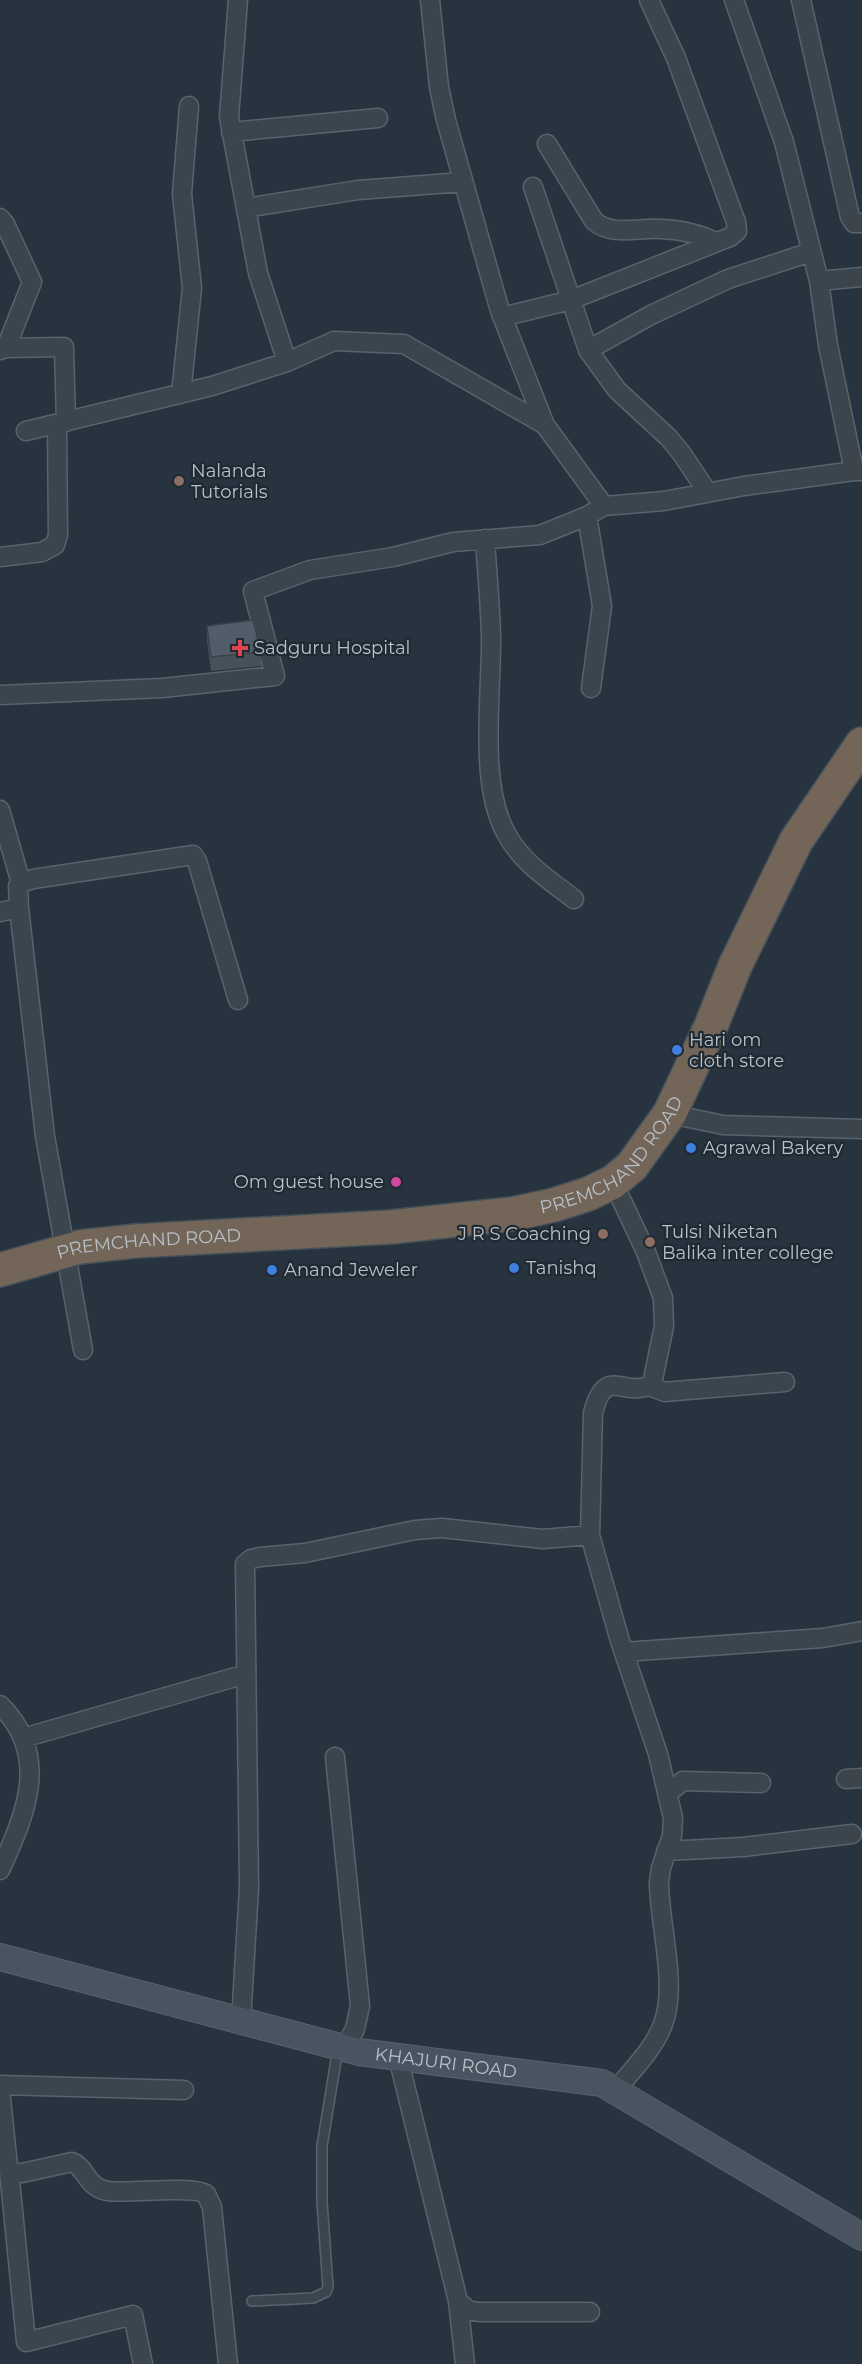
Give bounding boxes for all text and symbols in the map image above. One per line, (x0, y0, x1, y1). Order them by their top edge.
place label: Nalanda Tutorials (191, 460, 268, 503)
marker: Nalanda Tutorials (172, 474, 186, 488)
place label: Sadguru Hospital (254, 637, 410, 659)
marker: Sadguru Hospital (231, 639, 249, 657)
place label: Hari om cloth store (689, 1029, 784, 1072)
marker: Hari om cloth store (670, 1043, 684, 1057)
street label: PREMCHAND ROAD (538, 1092, 687, 1219)
place label: Agrawal Bakery (703, 1137, 843, 1159)
marker: Agrawal Bakery (684, 1141, 698, 1155)
place label: Om guest house (234, 1171, 384, 1193)
marker: Om guest house (389, 1175, 403, 1189)
place label: Tulsi Niketan Balika inter college (662, 1221, 834, 1264)
place label: J R S Coaching (457, 1223, 591, 1245)
street label: PREMCHAND ROAD (54, 1224, 242, 1264)
marker: J R S Coaching (596, 1227, 610, 1241)
marker: Tulsi Niketan Balika inter college (643, 1235, 657, 1249)
place label: Tanishq (526, 1257, 597, 1279)
place label: Anand Jeweler (284, 1259, 418, 1281)
marker: Tanishq (507, 1261, 521, 1275)
marker: Anand Jeweler (265, 1263, 279, 1277)
street label: KHAJURI ROAD (374, 2043, 518, 2083)

